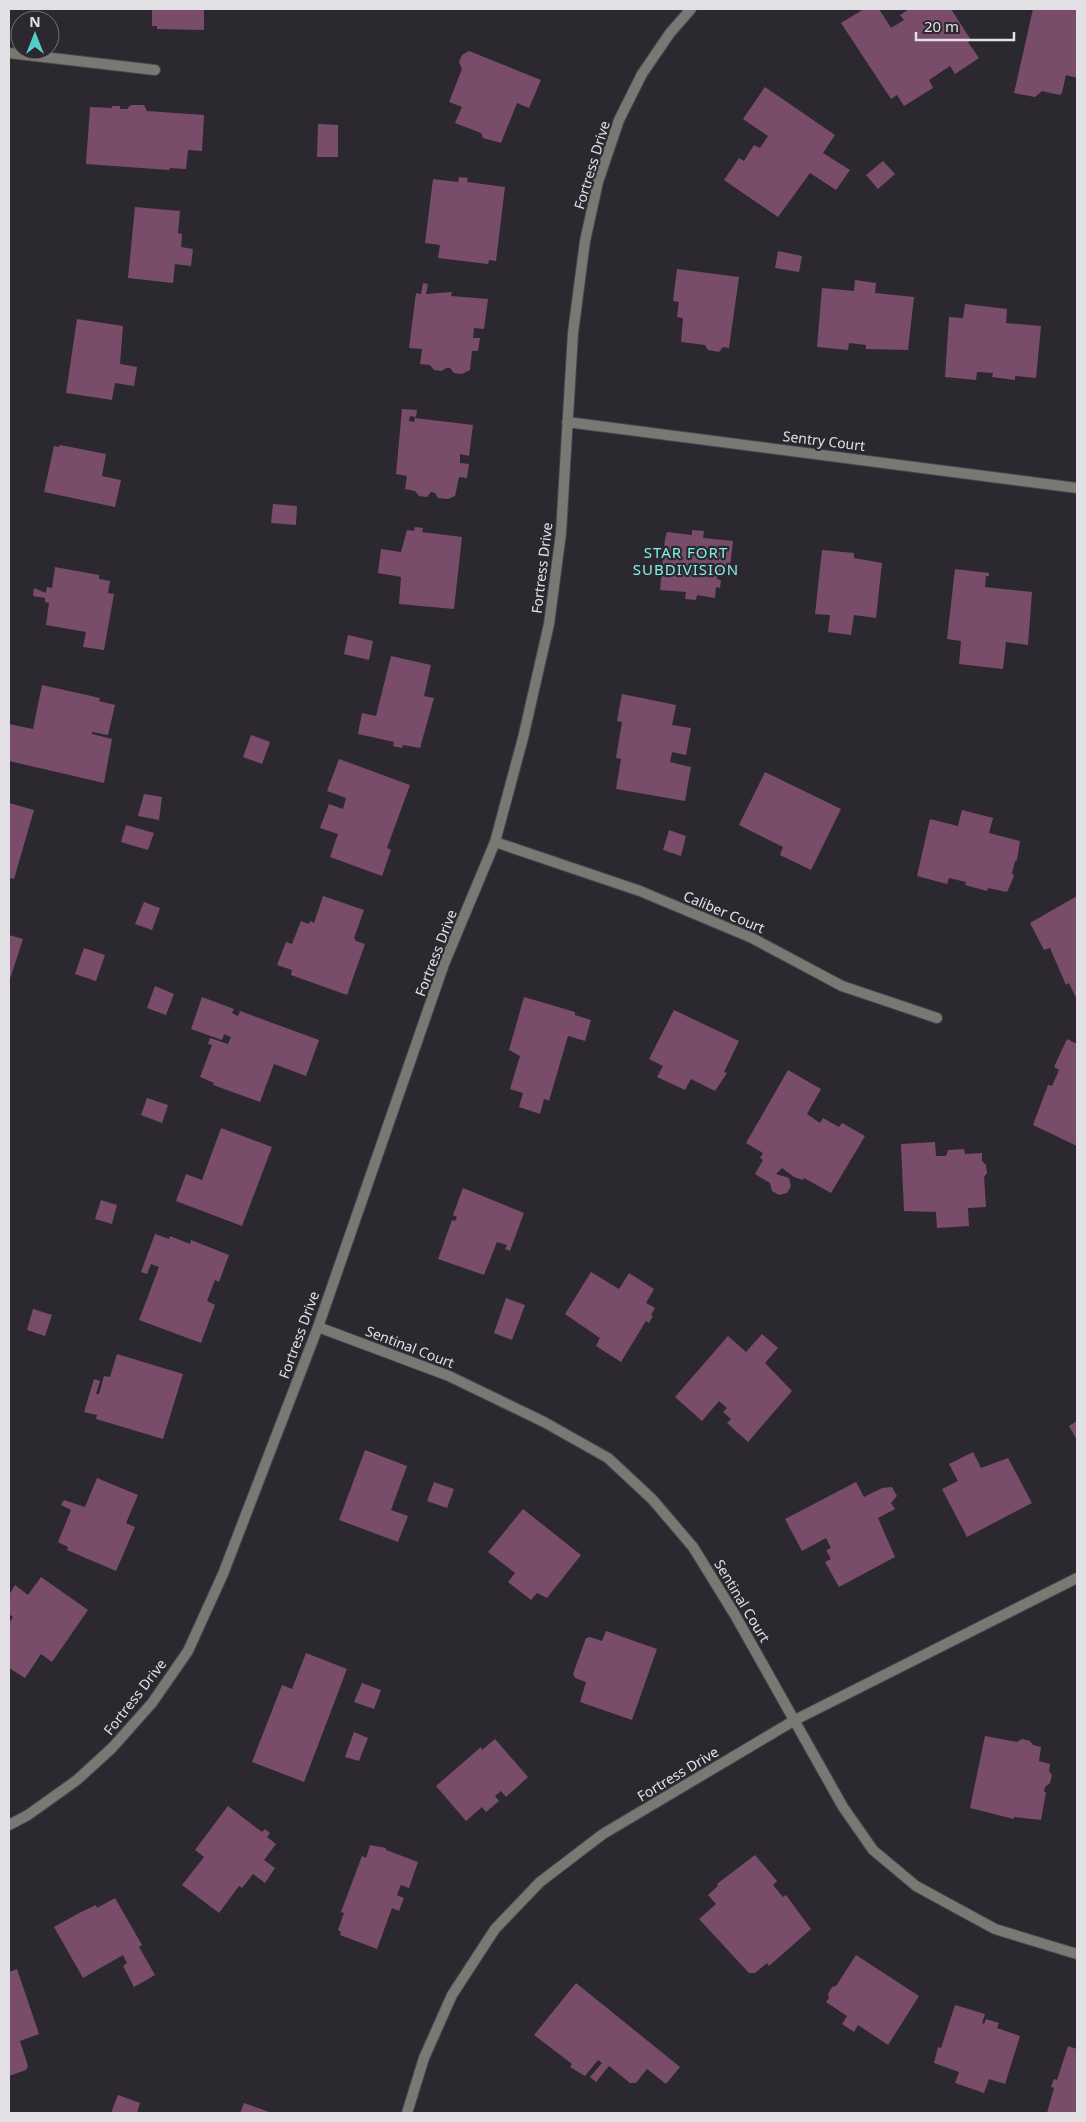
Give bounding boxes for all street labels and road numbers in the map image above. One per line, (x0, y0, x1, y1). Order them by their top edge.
street label: Fortress Drive (569, 118, 614, 211)
street label: Sentry Court (782, 426, 866, 455)
street label: Fortress Drive (526, 521, 557, 615)
street label: Caliber Court (681, 886, 768, 937)
street label: Fortress Drive (410, 907, 461, 999)
street label: Fortress Drive (274, 1288, 323, 1381)
street label: Sentinal Court (363, 1321, 457, 1372)
street label: Sentinal Court (710, 1556, 775, 1646)
street label: Fortress Drive (99, 1655, 170, 1739)
street label: Fortress Drive (634, 1742, 722, 1805)

